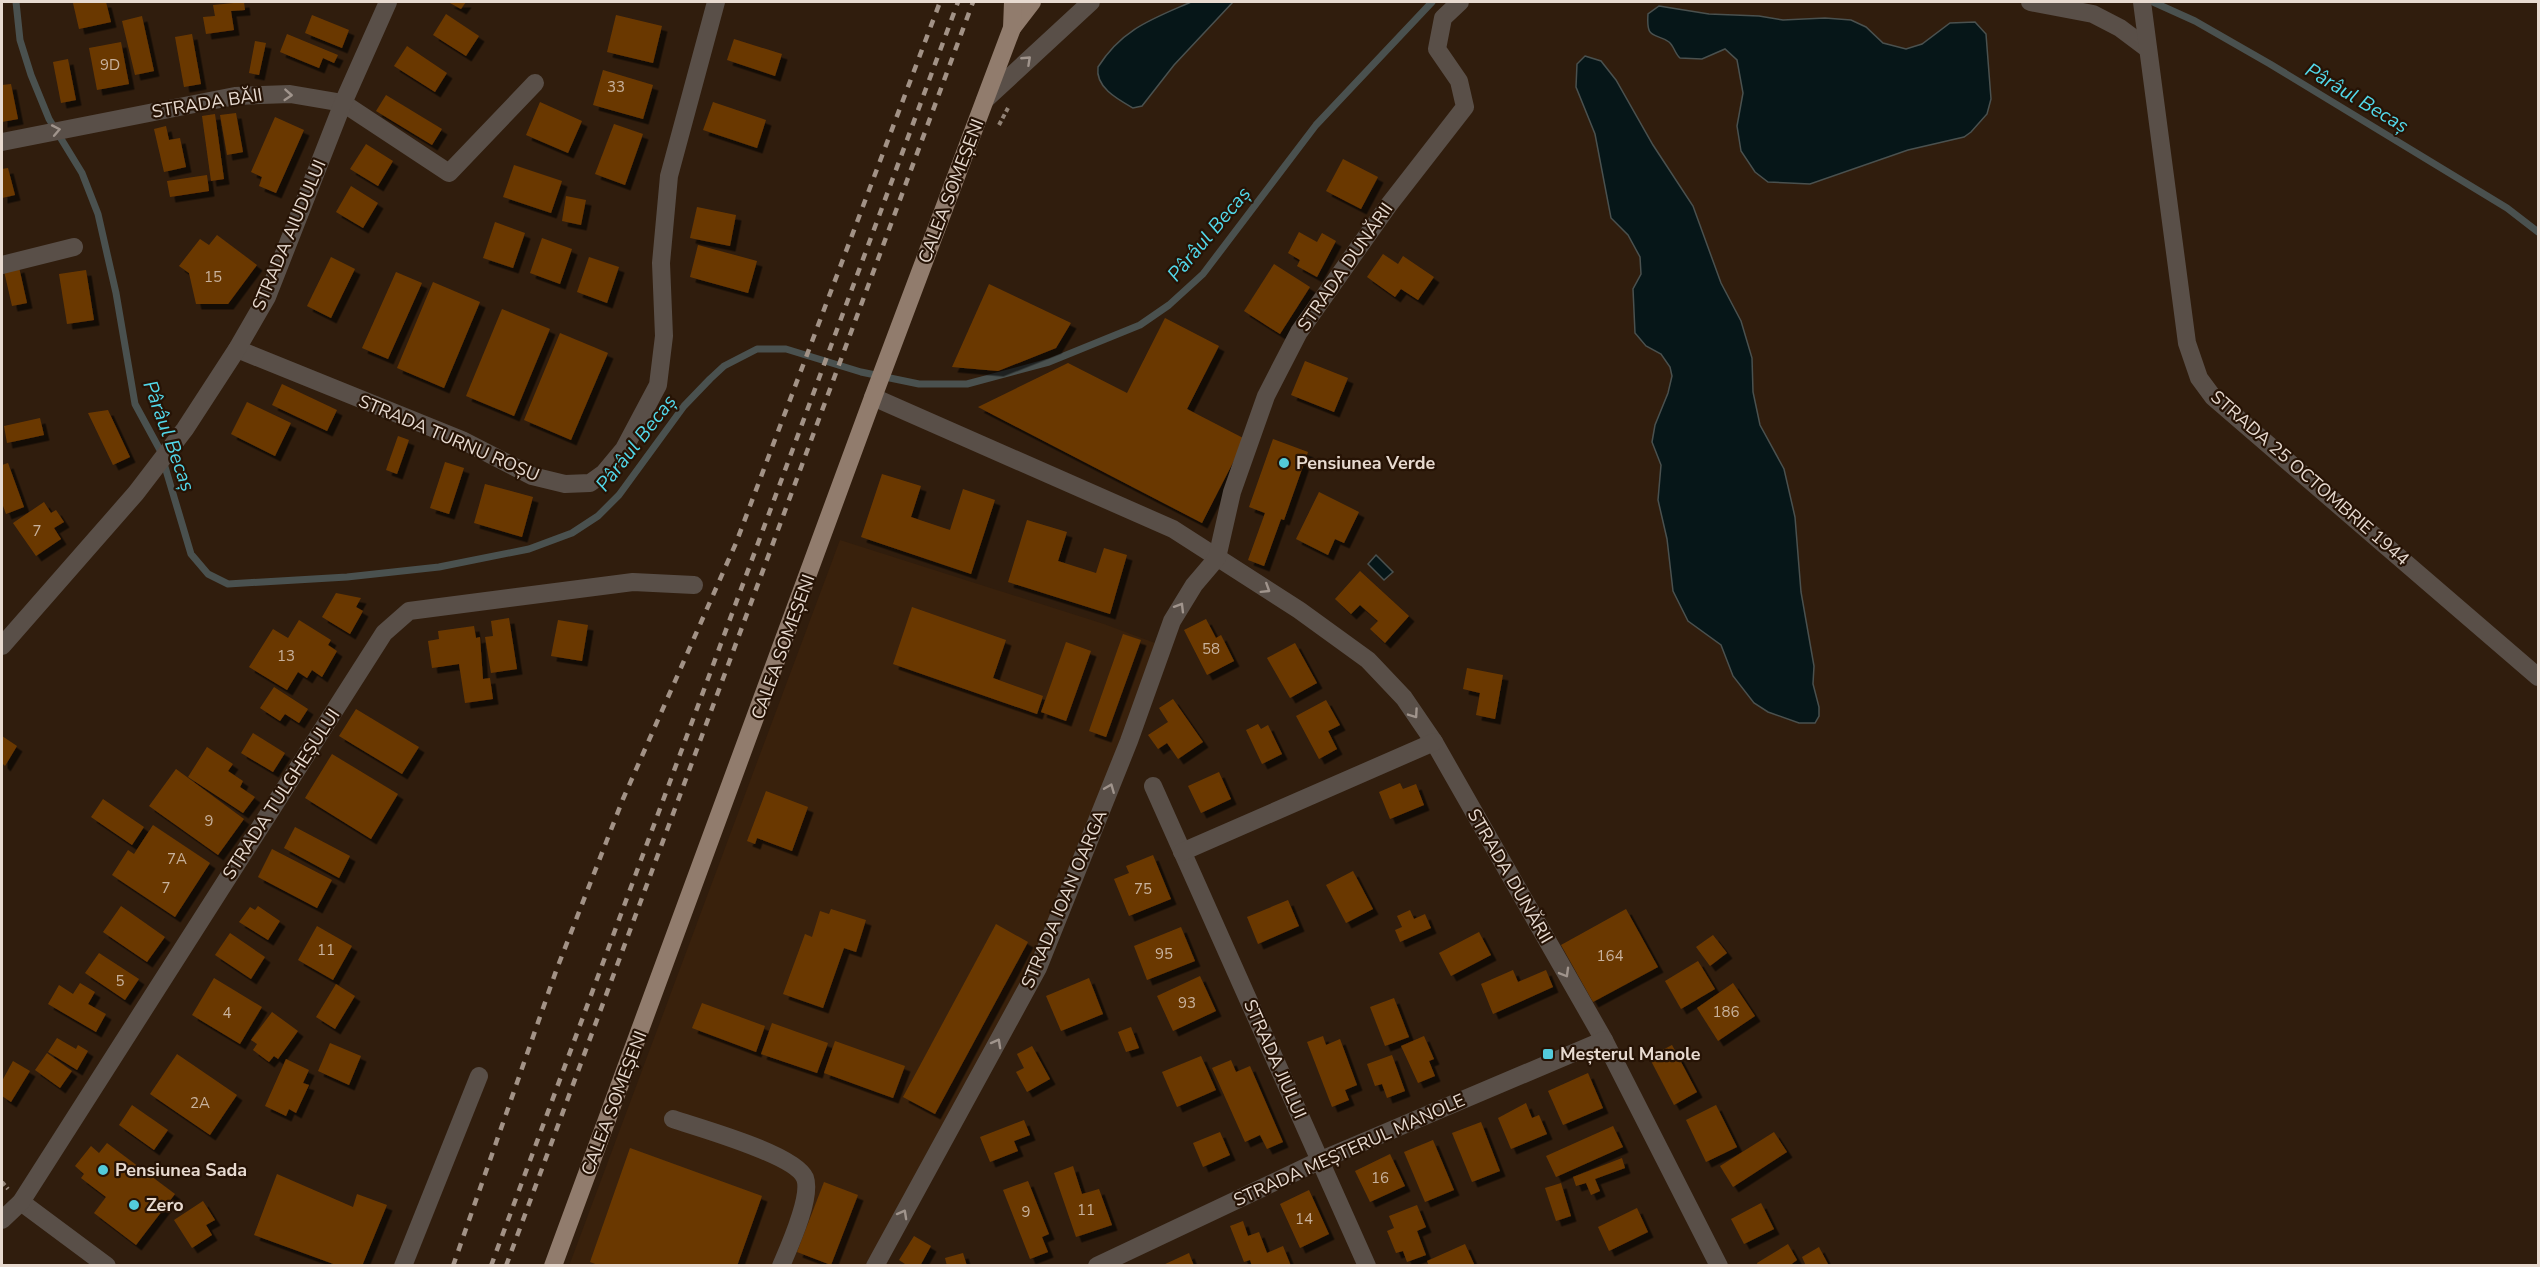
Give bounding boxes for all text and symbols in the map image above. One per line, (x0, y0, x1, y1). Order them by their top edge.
house number: 9D (100, 55, 120, 75)
one-way arrow (1020, 56, 1031, 67)
water label: Pârâul Becaș (2300, 56, 2414, 140)
house number: 33 (607, 77, 625, 97)
street label: STRADA BĂII (150, 82, 264, 124)
one-way arrow (284, 88, 293, 101)
street label: CALEA SOMEȘENI (912, 115, 990, 267)
one-way arrow (51, 124, 61, 137)
street label: STRADA AIUDULUI (246, 156, 332, 314)
water label: Pârâul Becaș (1161, 181, 1257, 287)
street label: STRADA DUNĂRII (1292, 198, 1398, 336)
house number: 15 (204, 267, 222, 287)
water label: Pârâul Becaș (136, 377, 202, 495)
street label: STRADA 25 OCTOMBRIE 1944 (2206, 385, 2415, 571)
street label: STRADA TURNU ROȘU (355, 389, 543, 487)
water label: Pârâul Becaș (590, 389, 682, 497)
place label: Pensiunea Verde (1296, 451, 1436, 475)
marker: Pensiunea Verde (1277, 456, 1291, 470)
house number: 7 (32, 521, 42, 541)
street label: CALEA SOMEȘENI (746, 571, 820, 723)
one-way arrow (1260, 582, 1271, 593)
one-way arrow (1173, 603, 1185, 613)
house number: 58 (1202, 639, 1220, 659)
house number: 13 (277, 646, 295, 666)
street label: STRADA TULGHEȘULUI (217, 704, 345, 884)
one-way arrow (1407, 707, 1418, 718)
one-way arrow (1103, 784, 1115, 795)
street label: STRADA DUNĂRII (1462, 804, 1558, 948)
street label: STRADA IOAN OARGA (1016, 806, 1112, 992)
house number: 9 (204, 811, 214, 831)
house number: 7A (167, 849, 187, 869)
house number: 7 (161, 878, 171, 898)
house number: 75 (1134, 879, 1152, 899)
house number: 11 (317, 940, 335, 960)
house number: 95 (1155, 944, 1173, 964)
house number: 164 (1596, 946, 1624, 966)
one-way arrow (1558, 967, 1570, 977)
house number: 5 (115, 971, 125, 991)
house number: 93 (1178, 993, 1196, 1013)
street label: STRADA JIULUI (1238, 996, 1312, 1122)
house number: 186 (1712, 1002, 1740, 1022)
house number: 4 (222, 1003, 232, 1023)
street label: CALEA SOMEȘENI (575, 1027, 653, 1179)
one-way arrow (990, 1039, 1001, 1049)
place label: Meșterul Manole (1560, 1042, 1701, 1066)
marker: Meșterul Manole (1541, 1047, 1555, 1061)
street label: STRADA MEȘTERUL MANOLE (1230, 1088, 1468, 1212)
house number: 2A (190, 1093, 210, 1113)
place label: Pensiunea Sada (115, 1158, 247, 1182)
marker: Pensiunea Sada (96, 1163, 110, 1177)
house number: 16 (1371, 1168, 1389, 1188)
place label: Zero (146, 1193, 184, 1217)
marker: Zero (127, 1198, 141, 1212)
house number: 11 (1077, 1200, 1095, 1220)
house number: 9 (1021, 1202, 1031, 1222)
house number: 14 (1295, 1209, 1313, 1229)
one-way arrow (896, 1210, 907, 1220)

